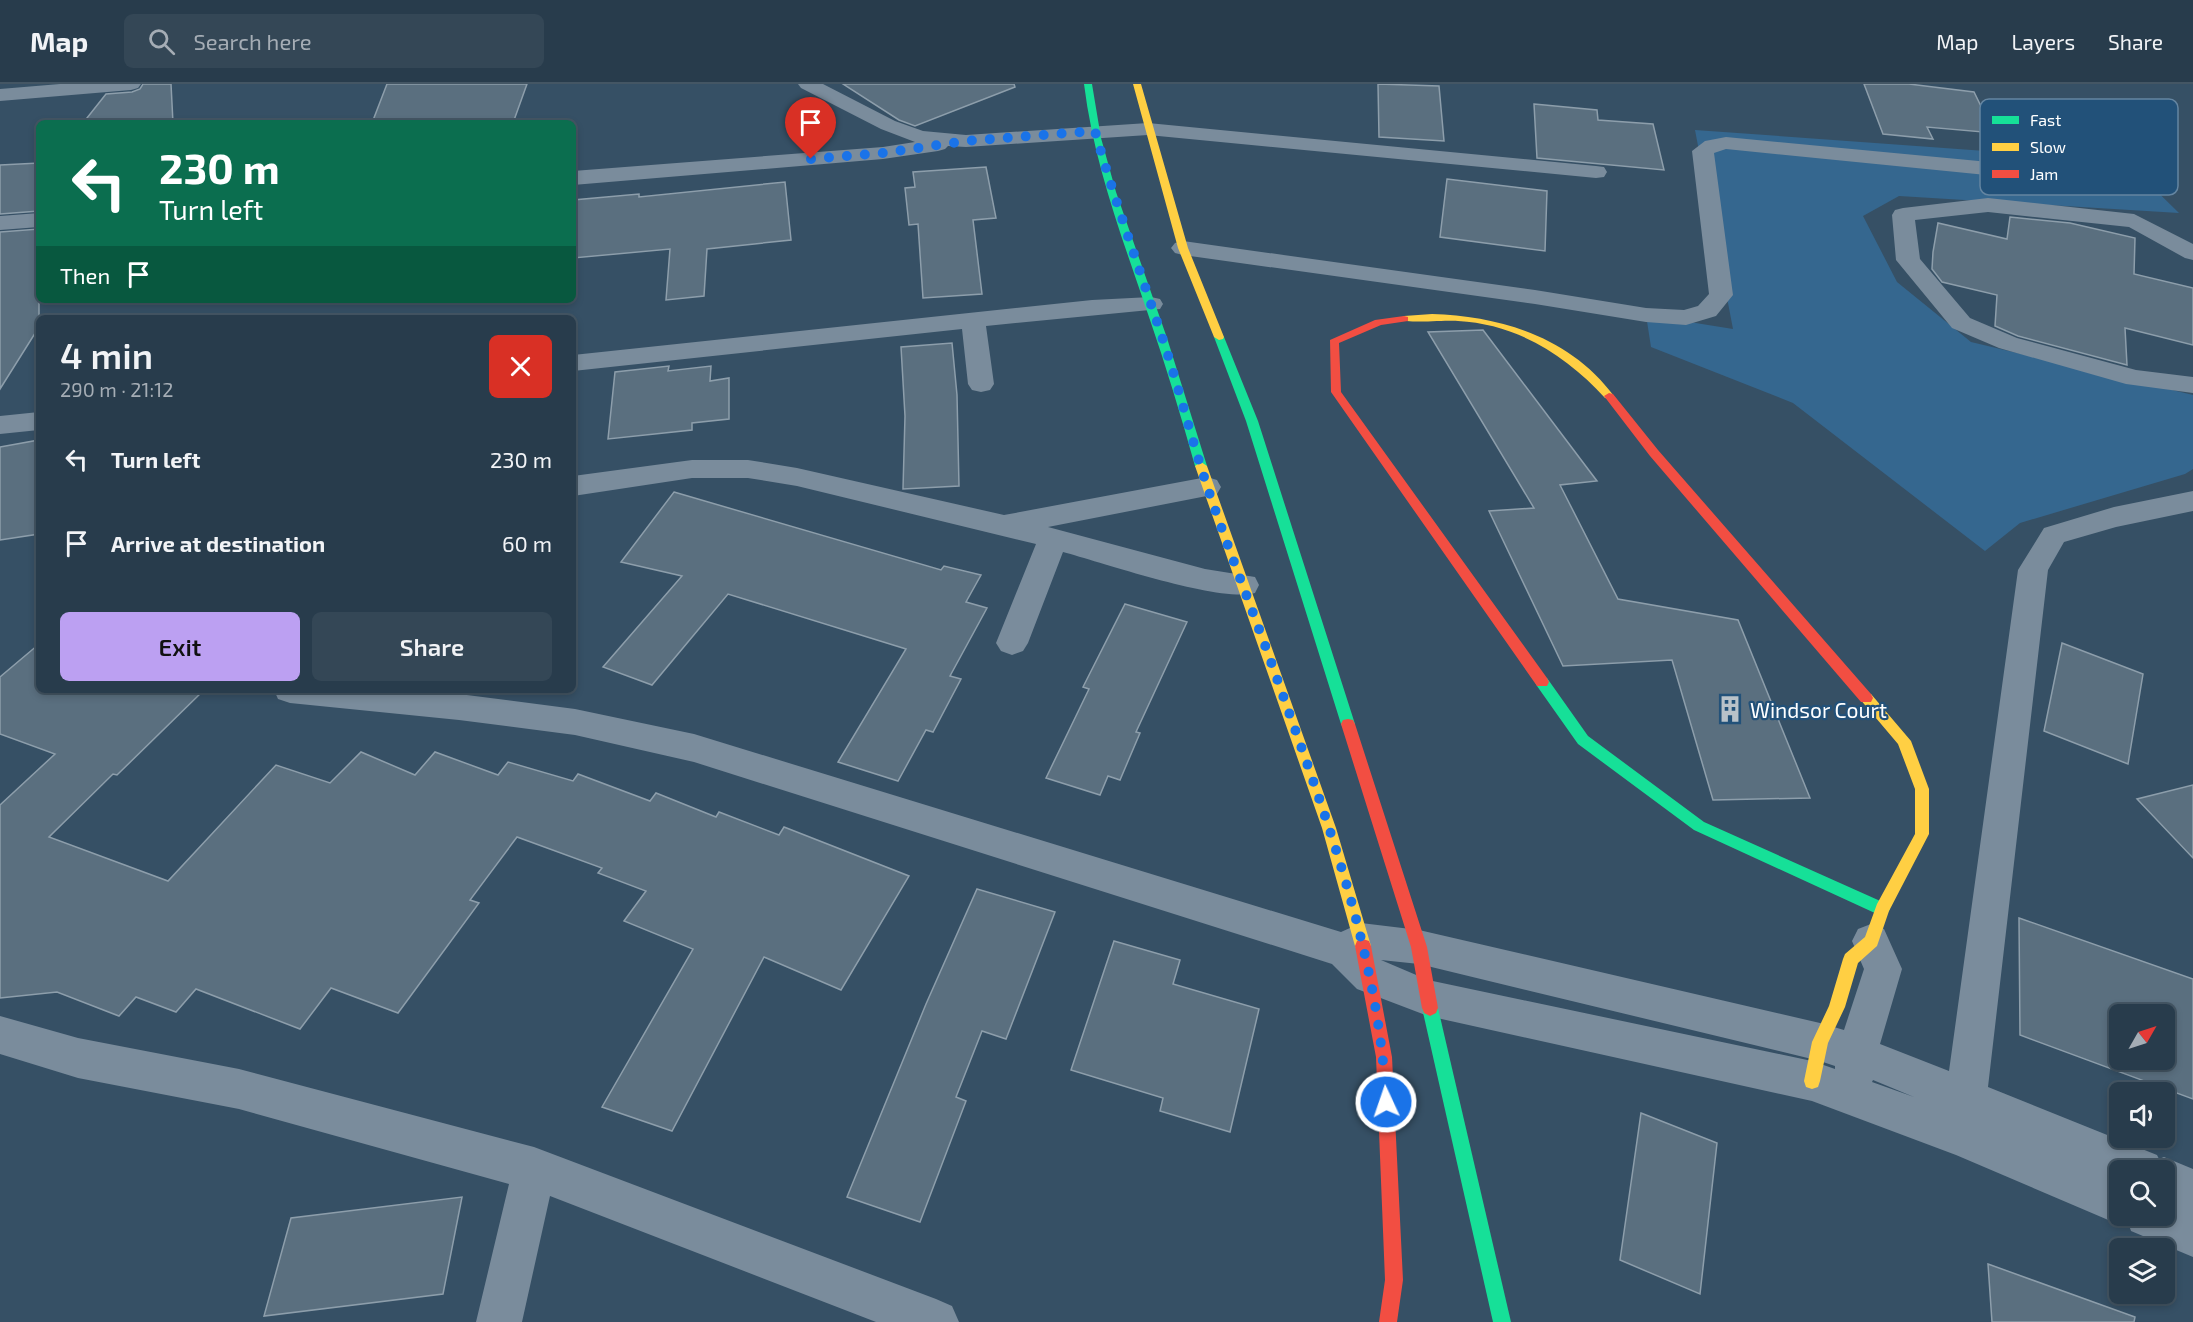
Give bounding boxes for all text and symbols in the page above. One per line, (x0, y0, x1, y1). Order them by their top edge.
search box (124, 14, 544, 68)
text: Map (30, 24, 88, 58)
icon: search (145, 25, 178, 58)
text: Search here (193, 28, 312, 54)
text: Map (1936, 29, 1978, 54)
text: Layers (2011, 29, 2075, 54)
text: Share (2108, 29, 2163, 54)
pin (785, 97, 836, 159)
legend (1980, 99, 2178, 195)
icon: arrive (794, 106, 827, 139)
text: Fast (2030, 110, 2061, 129)
text: Slow (2030, 137, 2066, 156)
text: 230 m (159, 142, 280, 192)
icon: left (60, 144, 138, 222)
text: Jam (2030, 164, 2058, 183)
text: Turn left (159, 193, 263, 225)
icon: arrive (122, 258, 155, 291)
text: Then (60, 262, 110, 288)
text: 4 min (60, 333, 153, 376)
button: close (489, 335, 552, 398)
text: 290 m · 21:12 (60, 377, 173, 401)
icon: left (60, 443, 93, 476)
text: Turn left (111, 446, 200, 472)
text: 230 m (490, 446, 552, 472)
icon: arrive (60, 527, 93, 560)
text: Arrive at destination (111, 530, 325, 556)
text: 60 m (502, 530, 552, 556)
button: Exit (60, 612, 300, 681)
button: Share (312, 612, 552, 681)
building icon: Windsor Court (1715, 694, 1745, 724)
place label: Windsor Court (1750, 697, 1887, 722)
north arrow (2109, 1004, 2175, 1070)
map controls (2109, 1004, 2175, 1304)
position arrow (1354, 1070, 1418, 1134)
button: sound (2109, 1082, 2175, 1148)
button: search (2109, 1160, 2175, 1226)
button: layers (2109, 1238, 2175, 1304)

